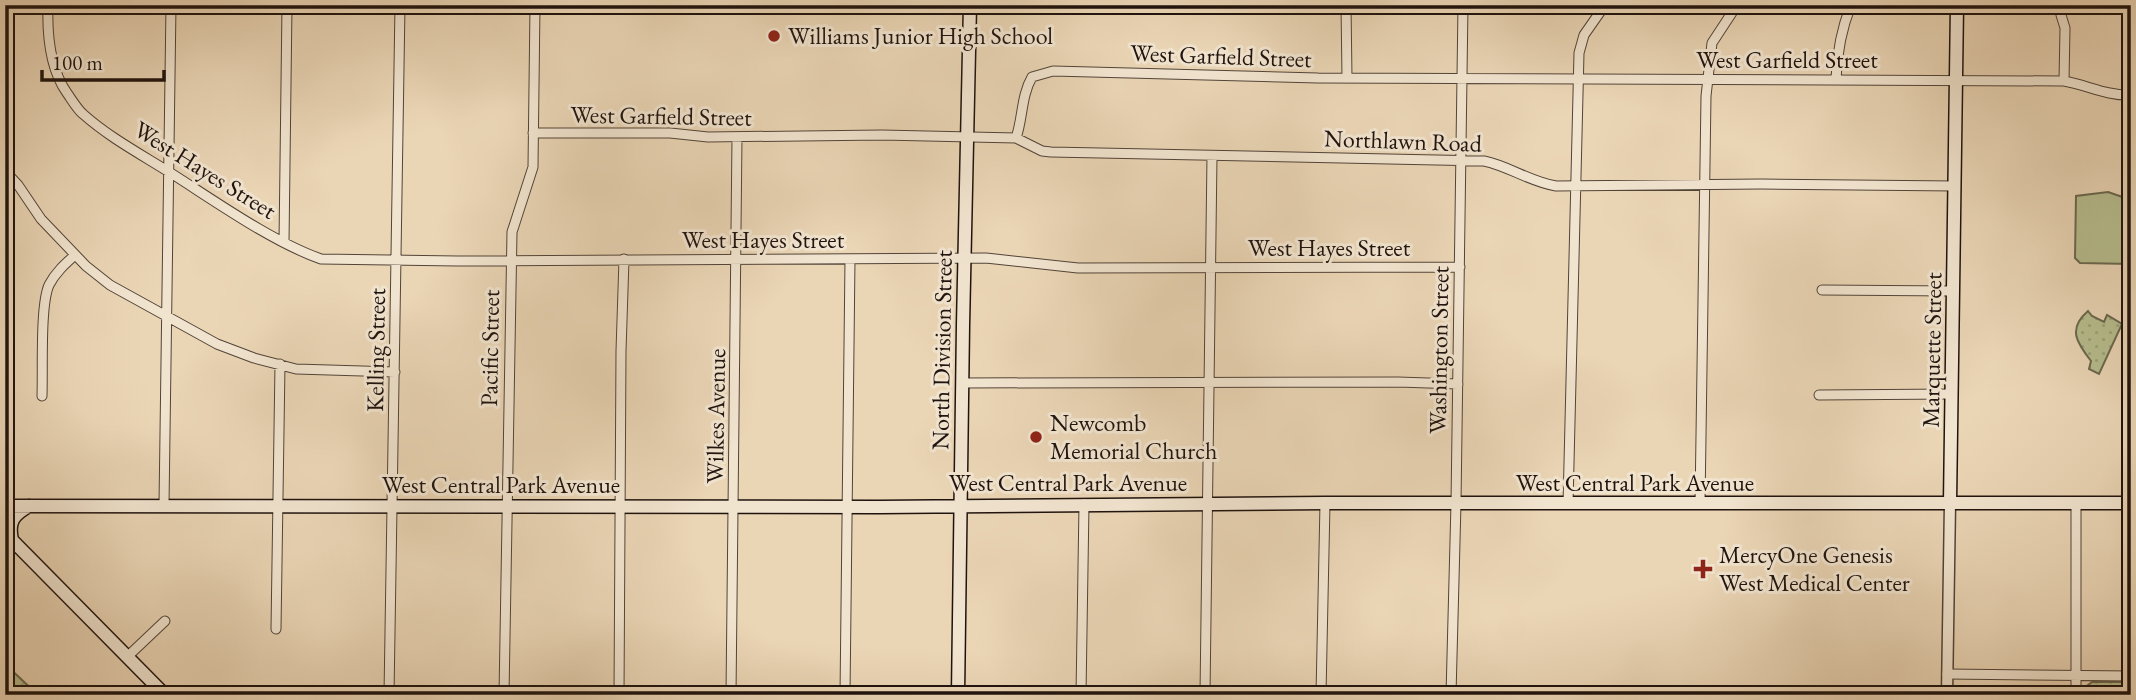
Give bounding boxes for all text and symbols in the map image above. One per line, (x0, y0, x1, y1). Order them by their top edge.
place label: Williams Junior High School (788, 20, 1053, 51)
marker: Williams Junior High School (766, 28, 782, 44)
street label: West Garfield Street (1130, 37, 1313, 74)
scale bar (42, 38, 164, 82)
street label: West Garfield Street (1696, 44, 1878, 75)
text: 100 m (52, 49, 103, 76)
street label: West Garfield Street (570, 98, 752, 133)
street label: West Hayes Street (128, 113, 283, 226)
street label: Northlawn Road (1324, 122, 1483, 159)
street label: West Hayes Street (682, 224, 845, 255)
street label: West Hayes Street (1248, 232, 1411, 263)
street label: North Division Street (924, 249, 959, 450)
street label: Washington Street (1422, 265, 1455, 434)
street label: Marquette Street (1915, 272, 1948, 428)
street label: Kelling Street (359, 287, 392, 412)
street label: Pacific Street (473, 289, 506, 407)
street label: Wilkes Avenue (699, 348, 732, 484)
place label: Newcomb Memorial Church (1050, 407, 1217, 466)
marker: Newcomb Memorial Church (1028, 429, 1044, 445)
street label: West Central Park Avenue (949, 467, 1187, 498)
street label: West Central Park Avenue (1516, 467, 1754, 498)
street label: West Central Park Avenue (382, 469, 620, 500)
place label: MercyOne Genesis West Medical Center (1719, 539, 1910, 598)
marker: MercyOne Genesis West Medical Center (1693, 559, 1713, 579)

